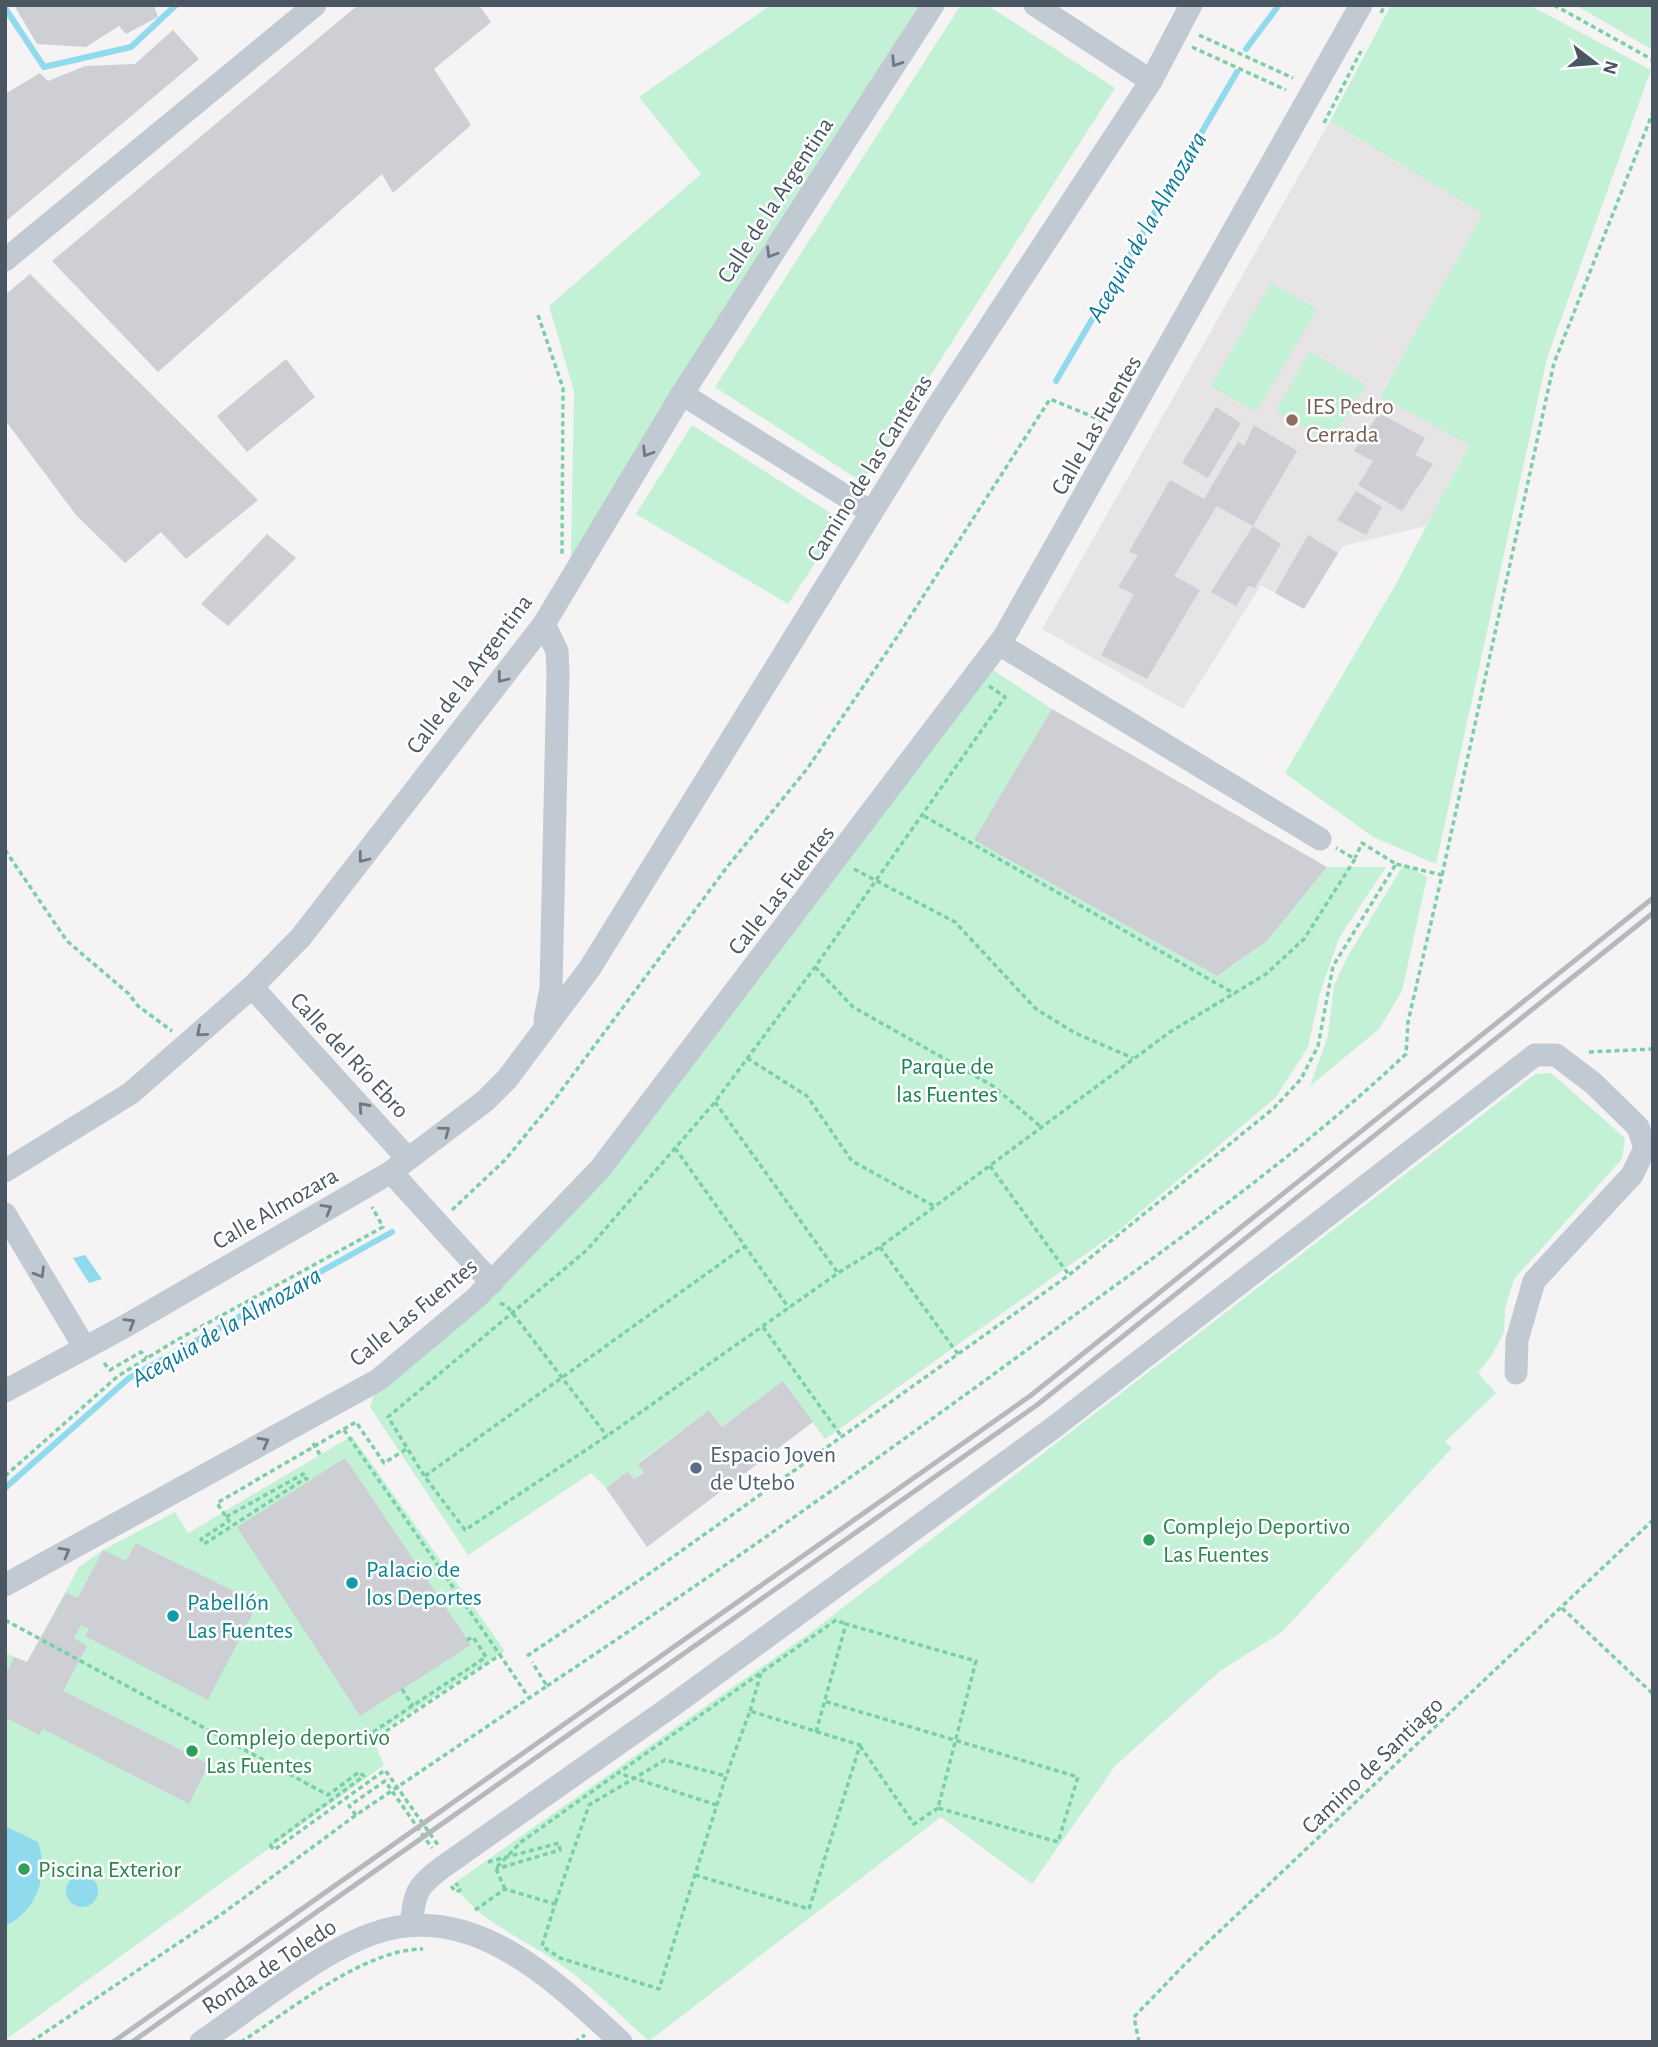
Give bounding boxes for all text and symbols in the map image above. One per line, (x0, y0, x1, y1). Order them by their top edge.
north arrow (1560, 28, 1630, 98)
one-way arrow (891, 54, 904, 67)
text: N (1599, 58, 1621, 76)
street label: Calle de la Argentina (713, 113, 838, 288)
water label: Acequia de la Almozara (1081, 127, 1212, 327)
one-way arrow (767, 245, 780, 258)
street label: Calle Las Fuentes (1047, 352, 1146, 499)
street label: Camino de las Canteras (803, 371, 937, 566)
place label: IES Pedro Cerrada (1306, 395, 1394, 447)
marker: IES Pedro Cerrada (1284, 412, 1300, 428)
one-way arrow (642, 445, 655, 458)
street label: Calle de la Argentina (402, 591, 537, 759)
one-way arrow (498, 670, 511, 682)
street label: Calle Las Fuentes (724, 822, 839, 960)
one-way arrow (358, 850, 371, 862)
street label: Calle del Río Ebro (285, 988, 413, 1123)
one-way arrow (196, 1024, 209, 1036)
park label: Parque de las Fuentes (896, 1055, 998, 1107)
one-way arrow (359, 1102, 372, 1115)
one-way arrow (438, 1126, 450, 1139)
street label: Calle Almozara (209, 1163, 342, 1254)
one-way arrow (319, 1205, 332, 1218)
street label: Calle Las Fuentes (345, 1254, 482, 1371)
water label: Acequia de la Almozara (126, 1262, 326, 1392)
one-way arrow (32, 1265, 45, 1278)
one-way arrow (122, 1318, 135, 1331)
one-way arrow (257, 1437, 269, 1450)
place label: Espacio Joven de Utebo (710, 1443, 836, 1495)
marker: Espacio Joven de Utebo (688, 1460, 704, 1476)
place label: Complejo Deportivo Las Fuentes (1163, 1515, 1350, 1567)
marker: Complejo Deportivo Las Fuentes (1141, 1532, 1157, 1548)
one-way arrow (58, 1547, 70, 1560)
place label: Palacio de los Deportes (366, 1558, 482, 1610)
marker: Palacio de los Deportes (344, 1575, 360, 1591)
place label: Pabellón Las Fuentes (187, 1591, 293, 1643)
marker: Pabellón Las Fuentes (165, 1608, 181, 1624)
street label: Camino de Santiago (1297, 1692, 1448, 1839)
place label: Complejo deportivo Las Fuentes (206, 1726, 390, 1778)
marker: Complejo deportivo Las Fuentes (184, 1743, 200, 1759)
place label: Piscina Exterior (38, 1858, 181, 1882)
marker: Piscina Exterior (16, 1861, 32, 1877)
street label: Ronda de Toledo (198, 1915, 341, 2019)

